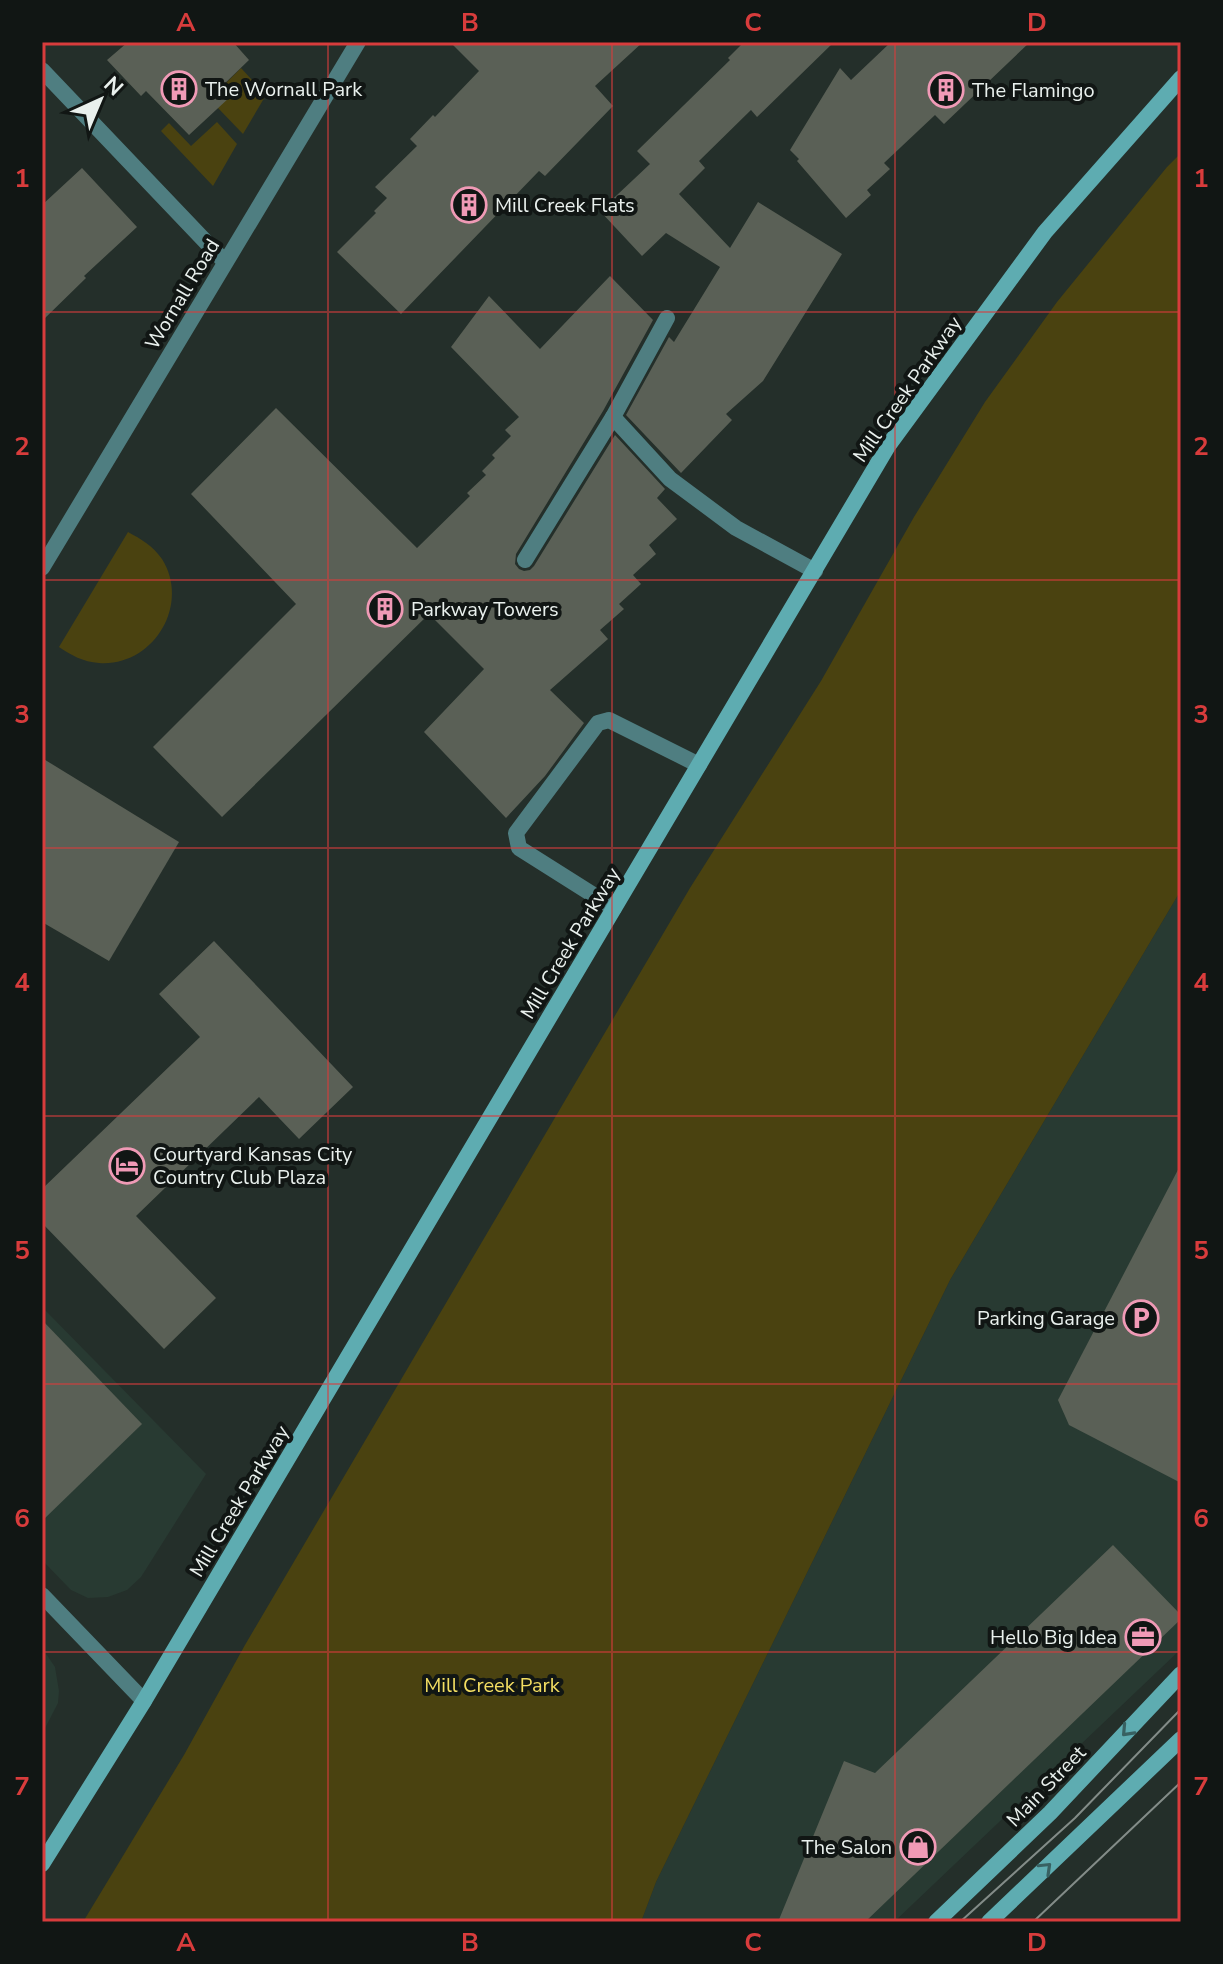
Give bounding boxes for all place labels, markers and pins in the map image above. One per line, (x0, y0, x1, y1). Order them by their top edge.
building icon: The Wornall Park (160, 70, 198, 108)
building icon: The Flamingo (927, 71, 965, 109)
place label: The Wornall Park (205, 76, 363, 103)
place label: The Flamingo (972, 77, 1095, 104)
building icon: Mill Creek Flats (450, 186, 488, 224)
place label: Mill Creek Flats (495, 192, 635, 219)
building icon: Parkway Towers (366, 590, 404, 628)
place label: Parkway Towers (411, 596, 559, 623)
place label: Courtyard Kansas City Country Club Plaza (153, 1141, 353, 1191)
hotel icon: Courtyard Kansas City Country Club Plaza (108, 1147, 146, 1185)
parking icon: Parking Garage (1122, 1299, 1160, 1337)
place label: Parking Garage (977, 1305, 1115, 1332)
office icon: Hello Big Idea (1124, 1618, 1162, 1656)
place label: Hello Big Idea (990, 1624, 1117, 1651)
shop icon: The Salon (899, 1828, 937, 1866)
place label: The Salon (802, 1834, 892, 1861)

